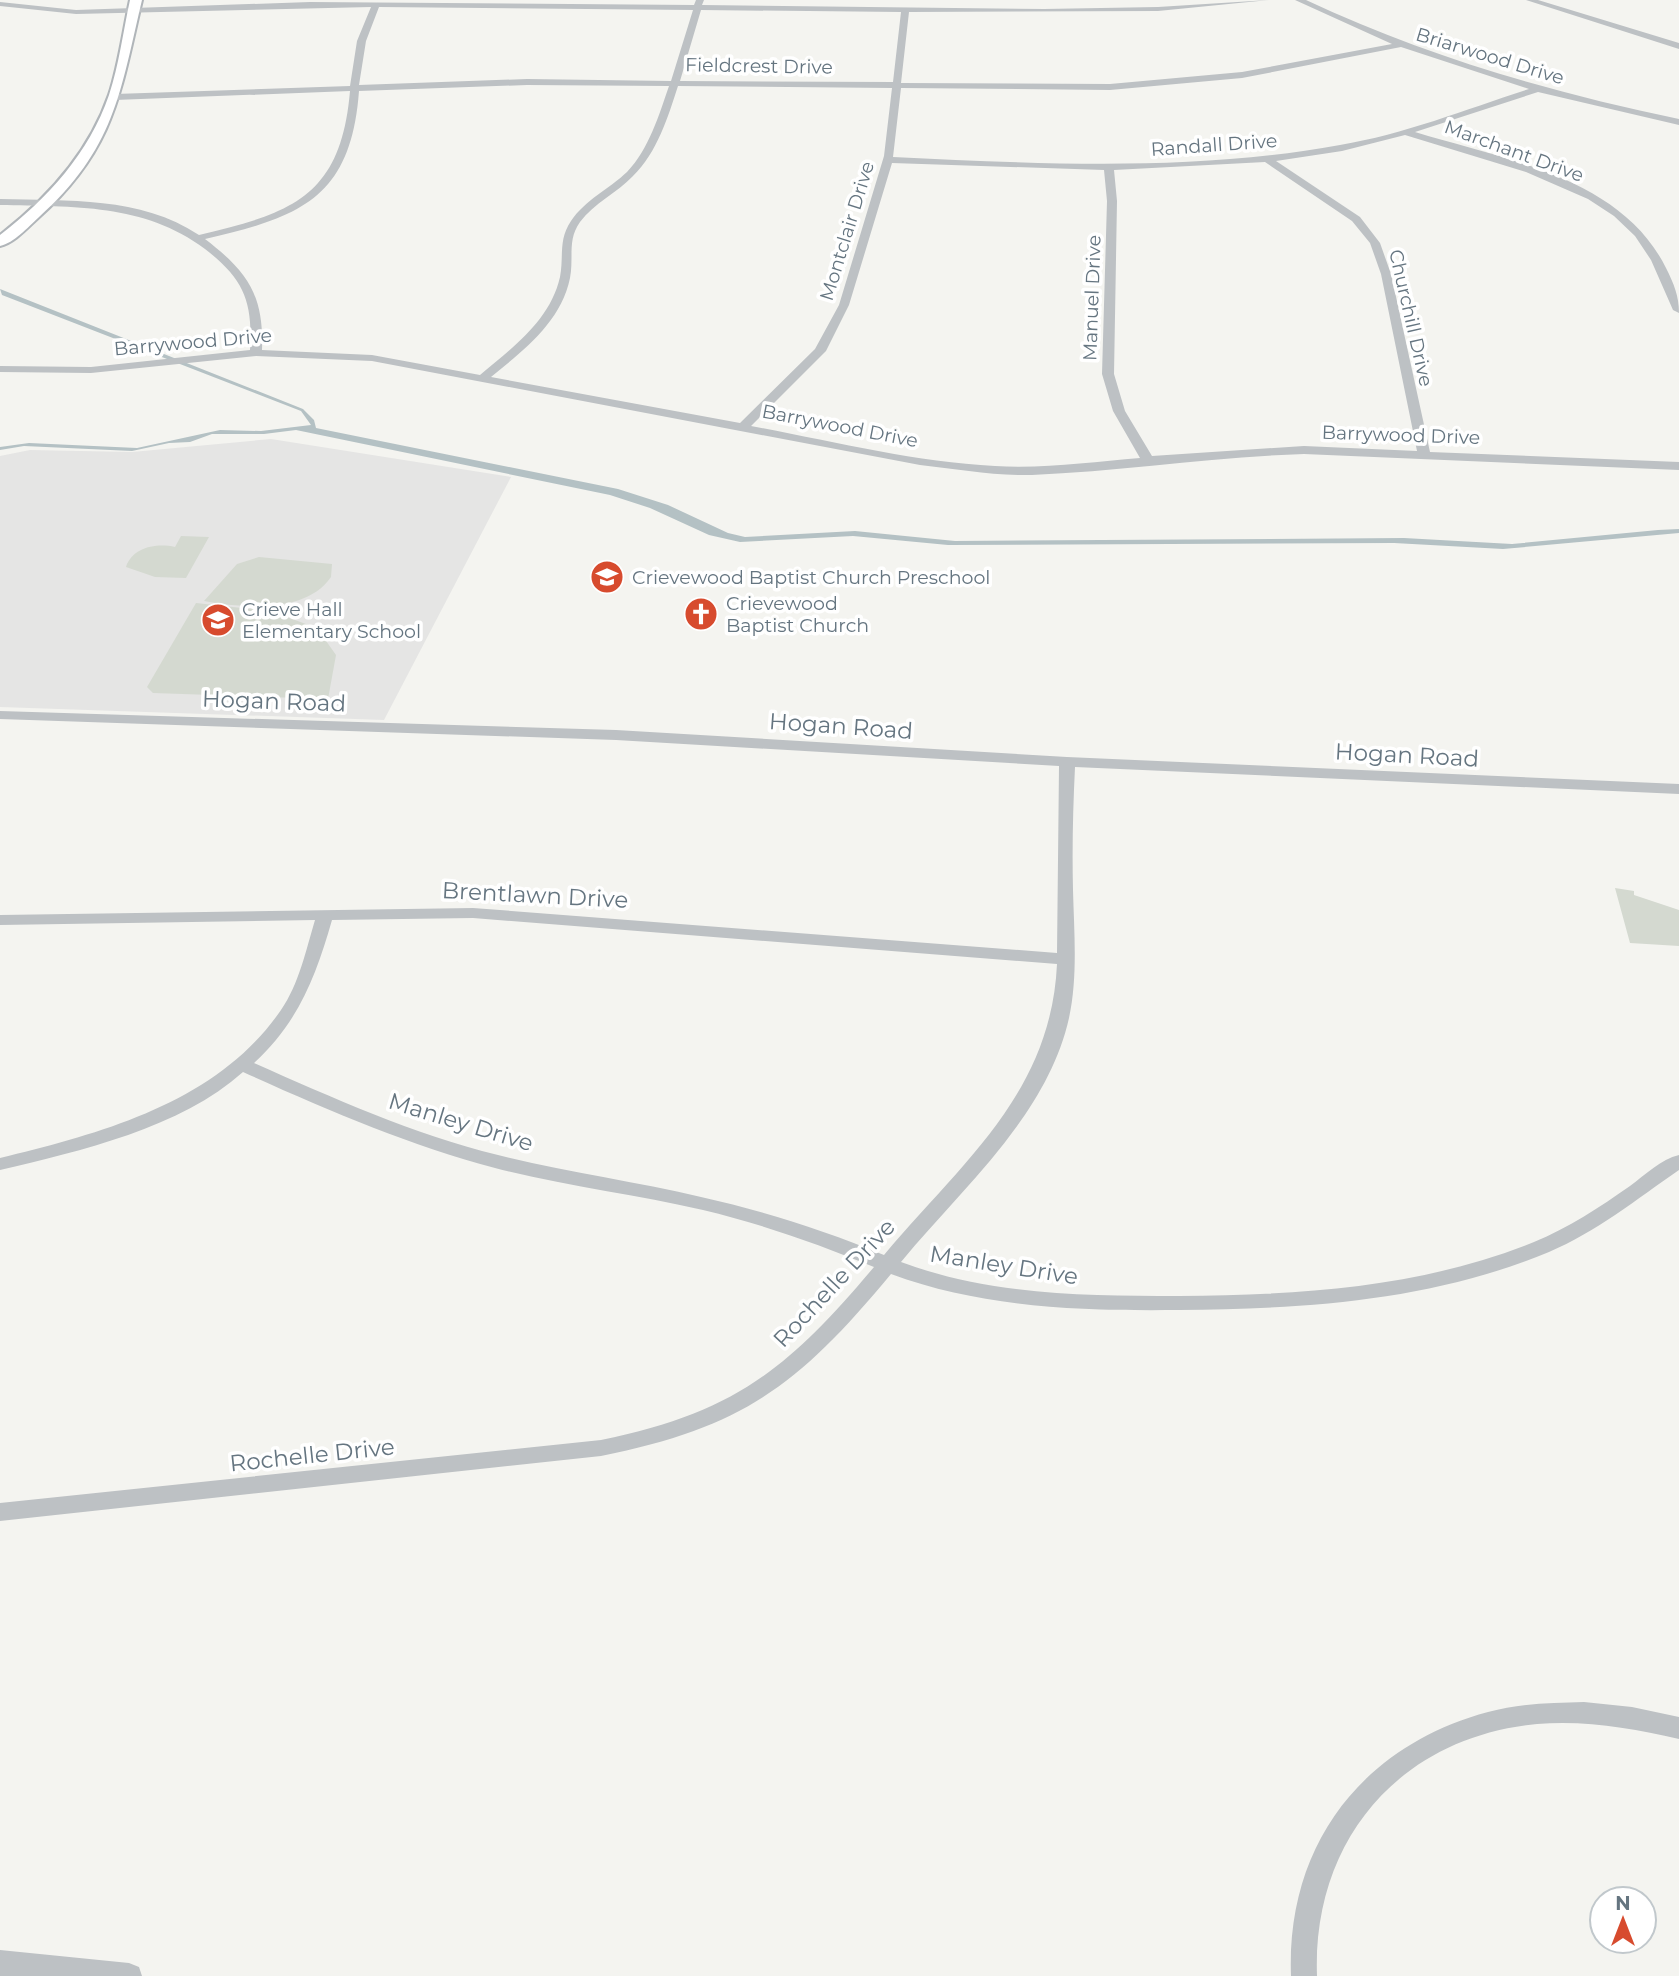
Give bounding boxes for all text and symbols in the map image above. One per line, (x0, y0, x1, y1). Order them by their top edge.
street label: Briarwood Drive (1413, 23, 1567, 89)
street label: Fieldcrest Drive (685, 53, 833, 79)
street label: Marchant Drive (1441, 115, 1587, 187)
street label: Randall Drive (1150, 129, 1278, 161)
street label: Montclair Drive (815, 158, 879, 304)
street label: Manuel Drive (1078, 234, 1106, 362)
street label: Churchill Drive (1384, 247, 1438, 389)
street label: Barrywood Drive (113, 324, 273, 360)
street label: Barrywood Drive (760, 400, 920, 452)
street label: Barrywood Drive (1321, 421, 1481, 449)
school or university icon: Crievewood Baptist Church Preschool (588, 558, 626, 596)
place label: Crievewood Baptist Church Preschool (632, 566, 990, 589)
place label: Crievewood Baptist Church (726, 592, 869, 637)
church icon: Crievewood Baptist Church (682, 595, 720, 633)
place label: Crieve Hall Elementary School (242, 598, 421, 643)
school or university icon: Crieve Hall Elementary School (199, 601, 237, 639)
street label: Hogan Road (201, 684, 347, 718)
street label: Hogan Road (768, 707, 914, 745)
street label: Hogan Road (1334, 737, 1480, 773)
street label: Brentlawn Drive (441, 876, 629, 914)
street label: Manley Drive (385, 1087, 537, 1157)
street label: Rochelle Drive (767, 1213, 901, 1353)
street label: Manley Drive (928, 1239, 1080, 1291)
street label: Rochelle Drive (228, 1432, 396, 1478)
north arrow (1588, 1885, 1658, 1955)
text: N (1615, 1892, 1631, 1915)

